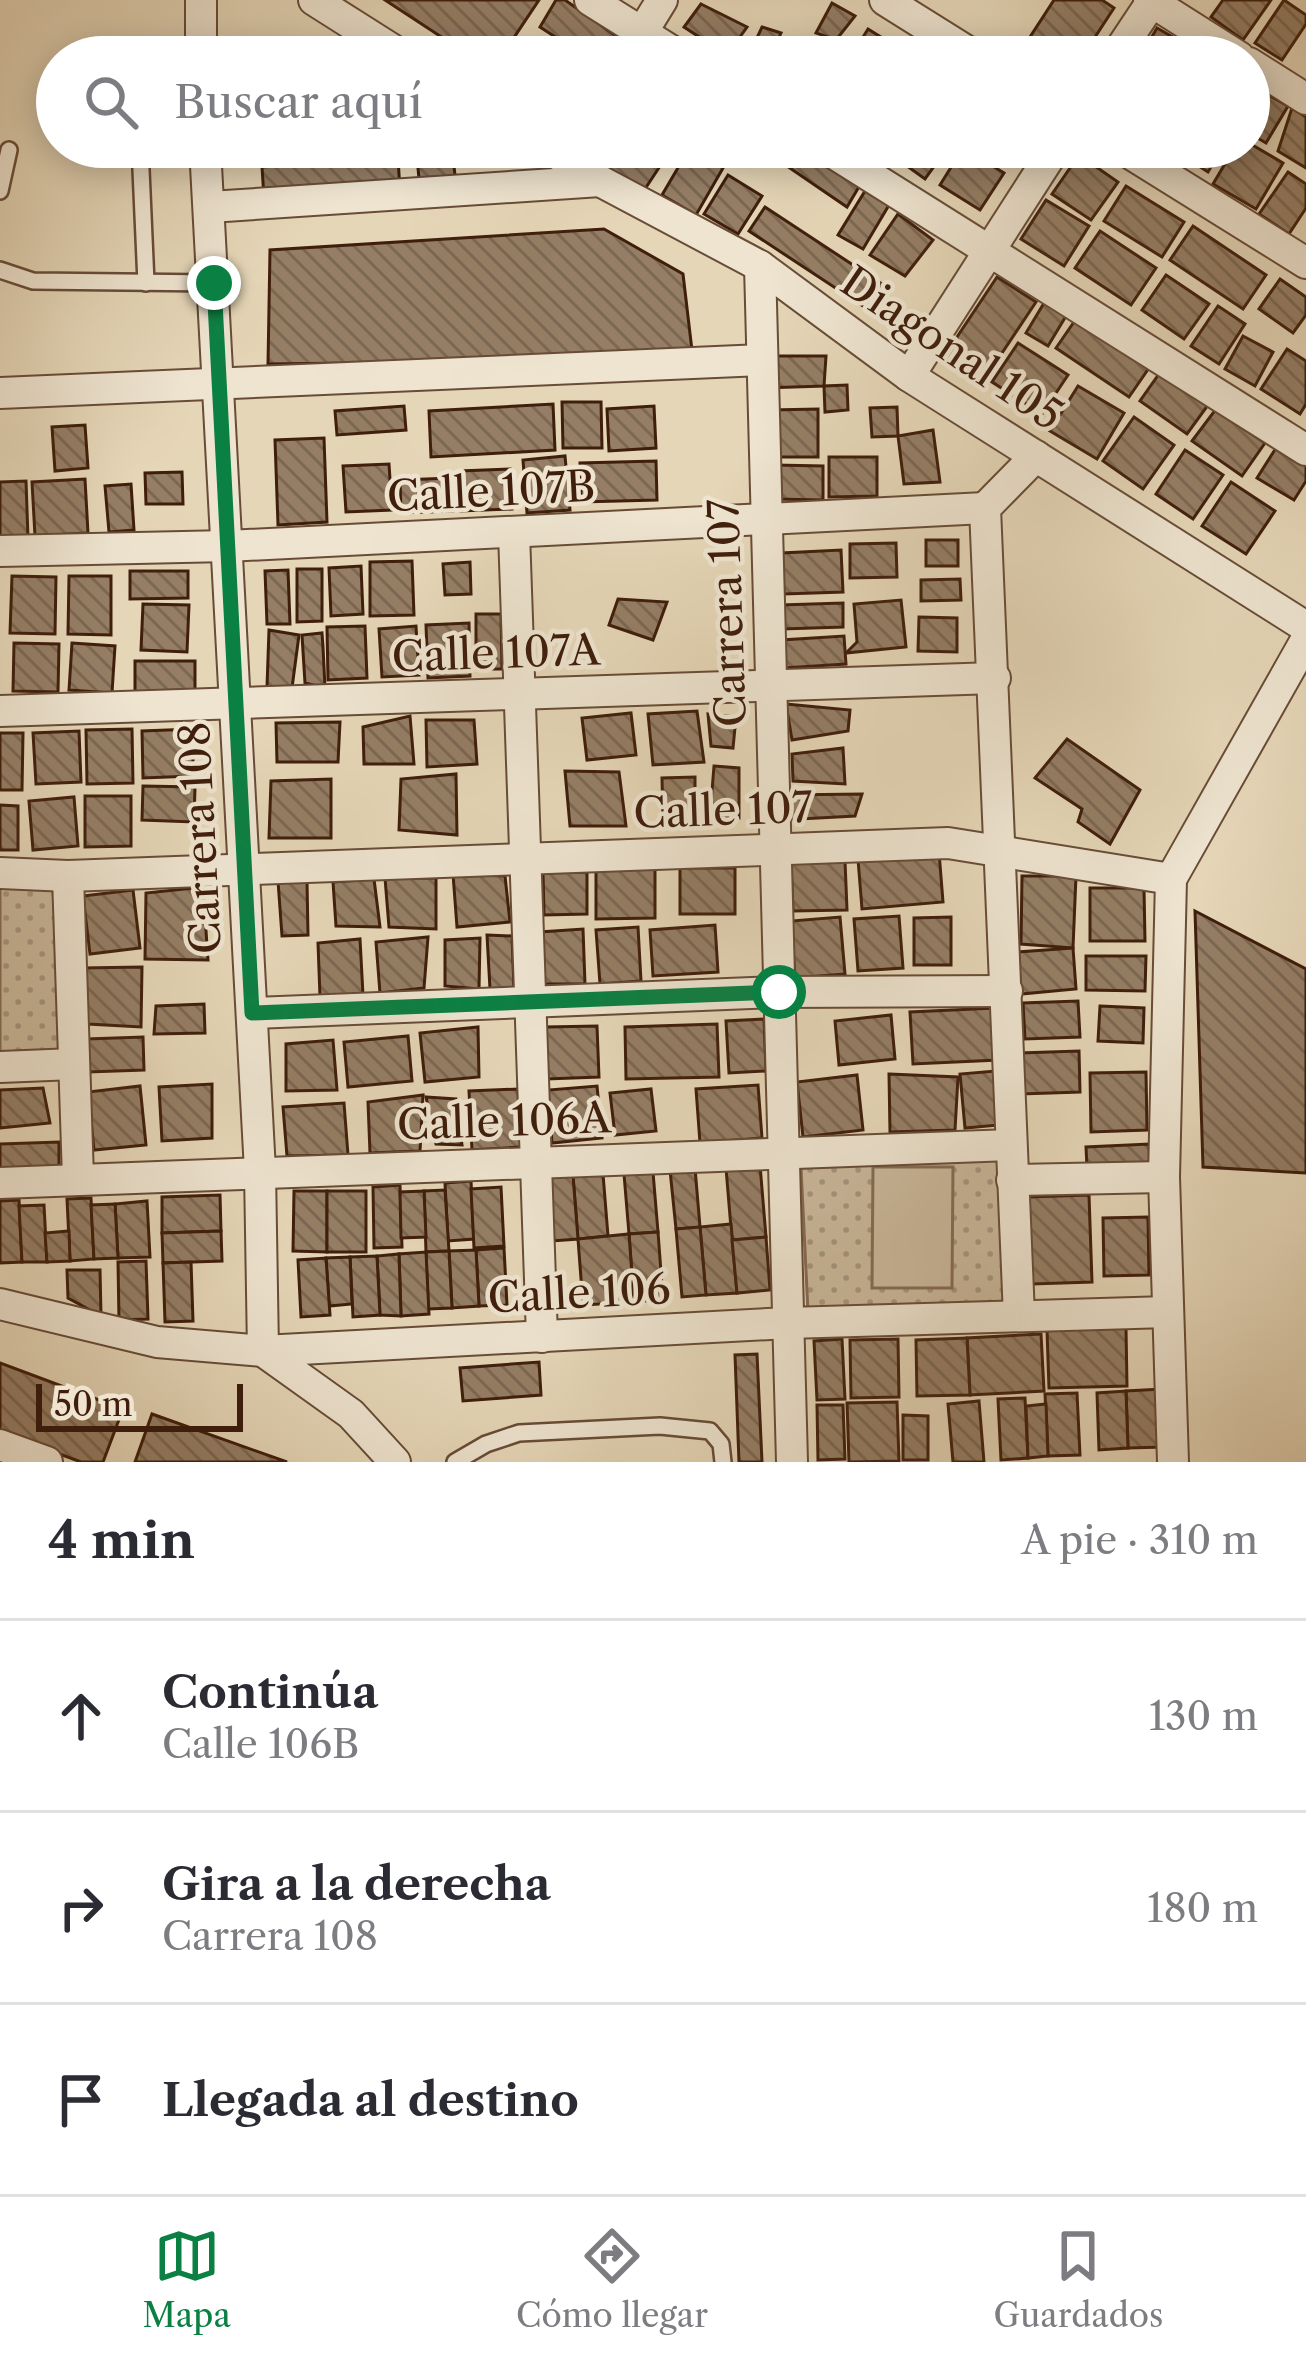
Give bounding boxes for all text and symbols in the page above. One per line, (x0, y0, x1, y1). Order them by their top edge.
search box (36, 36, 1270, 168)
icon: search (78, 69, 144, 135)
text: Buscar aquí (174, 74, 423, 130)
street label: Diagonal 105 (831, 255, 1073, 441)
route end (187, 256, 241, 310)
street label: Calle 107B (386, 460, 596, 522)
street label: Carrera 107 (697, 498, 757, 728)
street label: Calle 107A (391, 623, 602, 683)
street label: Carrera 108 (168, 721, 232, 955)
street label: Calle 107 (633, 781, 814, 839)
route start (752, 965, 806, 1019)
street label: Calle 106A (396, 1091, 613, 1151)
street label: Calle 106 (486, 1262, 672, 1324)
scale bar (36, 1378, 243, 1431)
text: 50 m (54, 1384, 132, 1425)
text: 4 min (48, 1509, 195, 1571)
text: A pie · 310 m (1021, 1516, 1258, 1564)
text: Continúa (162, 1664, 378, 1720)
icon: ahead (48, 1683, 114, 1749)
text: 130 m (1149, 1692, 1258, 1740)
text: Calle 106B (162, 1720, 359, 1768)
text: Gira a la derecha (162, 1856, 551, 1912)
icon: right (48, 1875, 114, 1941)
text: 180 m (1147, 1884, 1258, 1932)
text: Carrera 108 (162, 1912, 378, 1960)
icon: arrive (48, 2067, 114, 2133)
text: Llegada al destino (162, 2072, 579, 2128)
tab: Mapa (143, 2223, 231, 2336)
tab: Cómo llegar (516, 2223, 708, 2336)
tab: Guardados (993, 2223, 1163, 2336)

